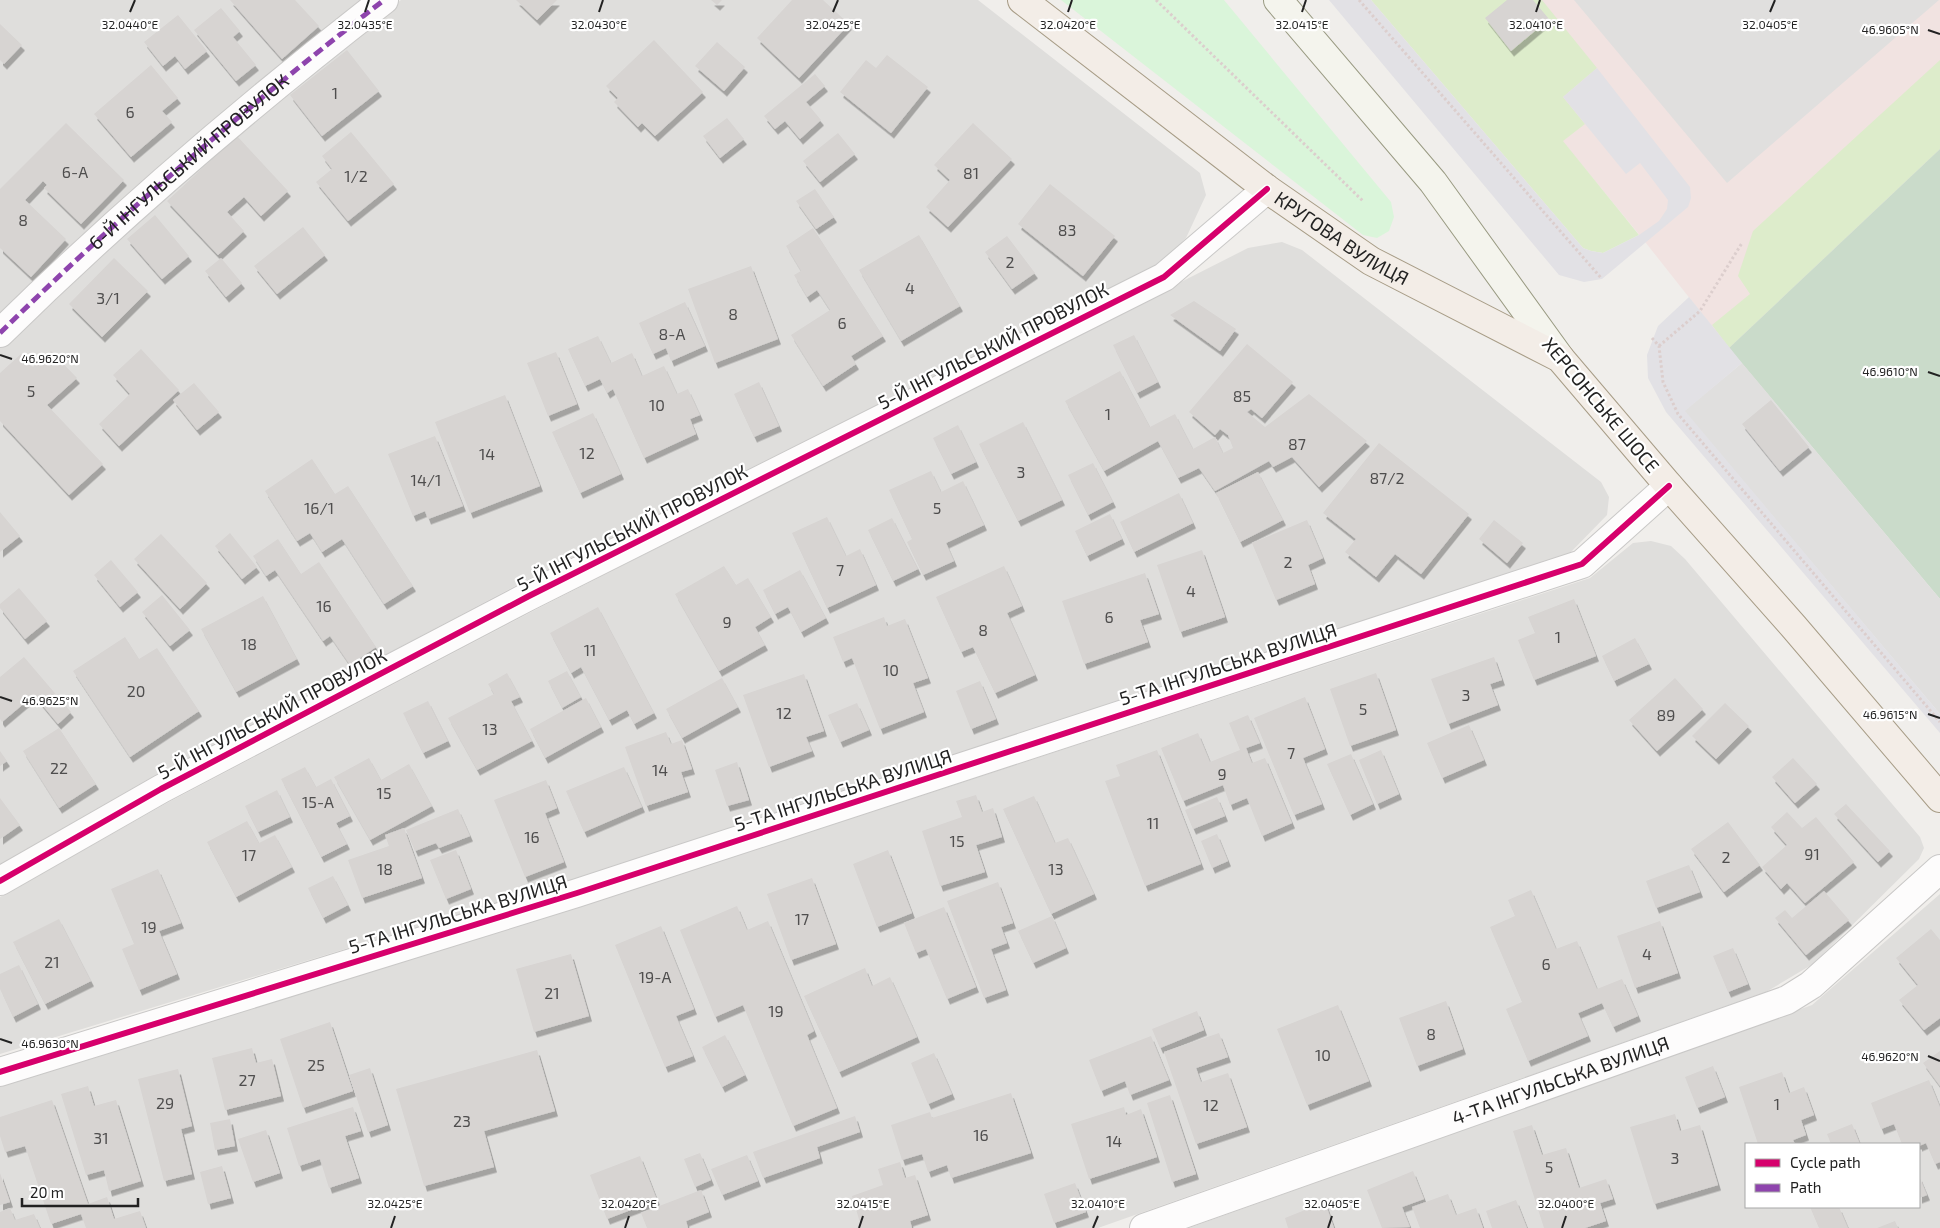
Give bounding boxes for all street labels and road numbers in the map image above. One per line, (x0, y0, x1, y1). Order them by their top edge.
street label: 6-Й ІНГУЛЬСЬКИЙ ПРОВУЛОК (84, 69, 293, 254)
street label: КРУГОВА ВУЛИЦЯ (1270, 186, 1413, 289)
street label: 5-Й ІНГУЛЬСЬКИЙ ПРОВУЛОК (874, 277, 1112, 414)
street label: ХЕРСОНСЬКЕ ШОСЕ (1538, 332, 1665, 477)
street label: 5-Й ІНГУЛЬСЬКИЙ ПРОВУЛОК (513, 459, 751, 596)
street label: 5-ТА ІНГУЛЬСЬКА ВУЛИЦЯ (1116, 617, 1339, 710)
street label: 5-Й ІНГУЛЬСЬКИЙ ПРОВУЛОК (153, 643, 390, 784)
street label: 5-ТА ІНГУЛЬСЬКА ВУЛИЦЯ (731, 743, 954, 836)
street label: 5-ТА ІНГУЛЬСЬКА ВУЛИЦЯ (346, 869, 570, 958)
street label: 4-ТА ІНГУЛЬСЬКА ВУЛИЦЯ (1449, 1031, 1672, 1129)

